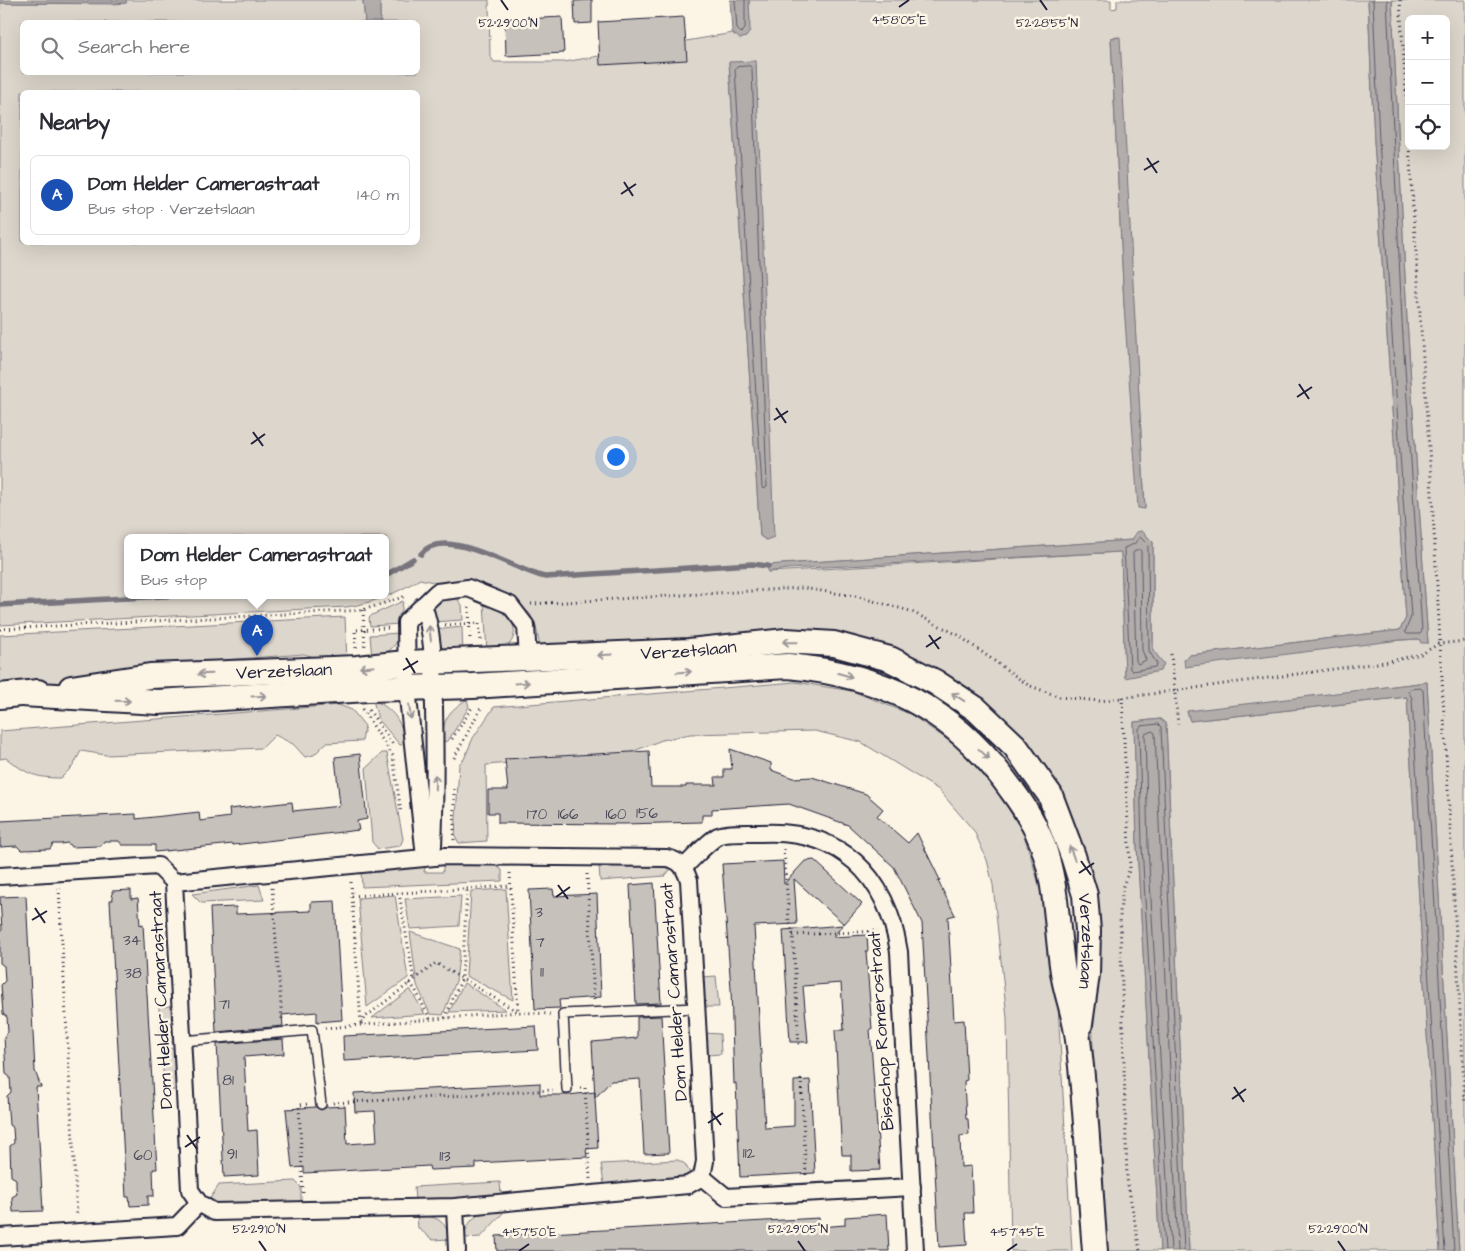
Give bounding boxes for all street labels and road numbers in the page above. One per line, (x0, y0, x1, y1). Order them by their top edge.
street label: Verzetslaan (640, 634, 738, 666)
street label: Verzetslaan (235, 656, 333, 685)
street label: Dom Helder Camarastraat (654, 881, 694, 1102)
street label: Dom Helder Camarastraat (143, 889, 179, 1110)
street label: Verzetslaan (1072, 892, 1101, 991)
street label: Bisschop Romerostraat (862, 930, 900, 1132)

